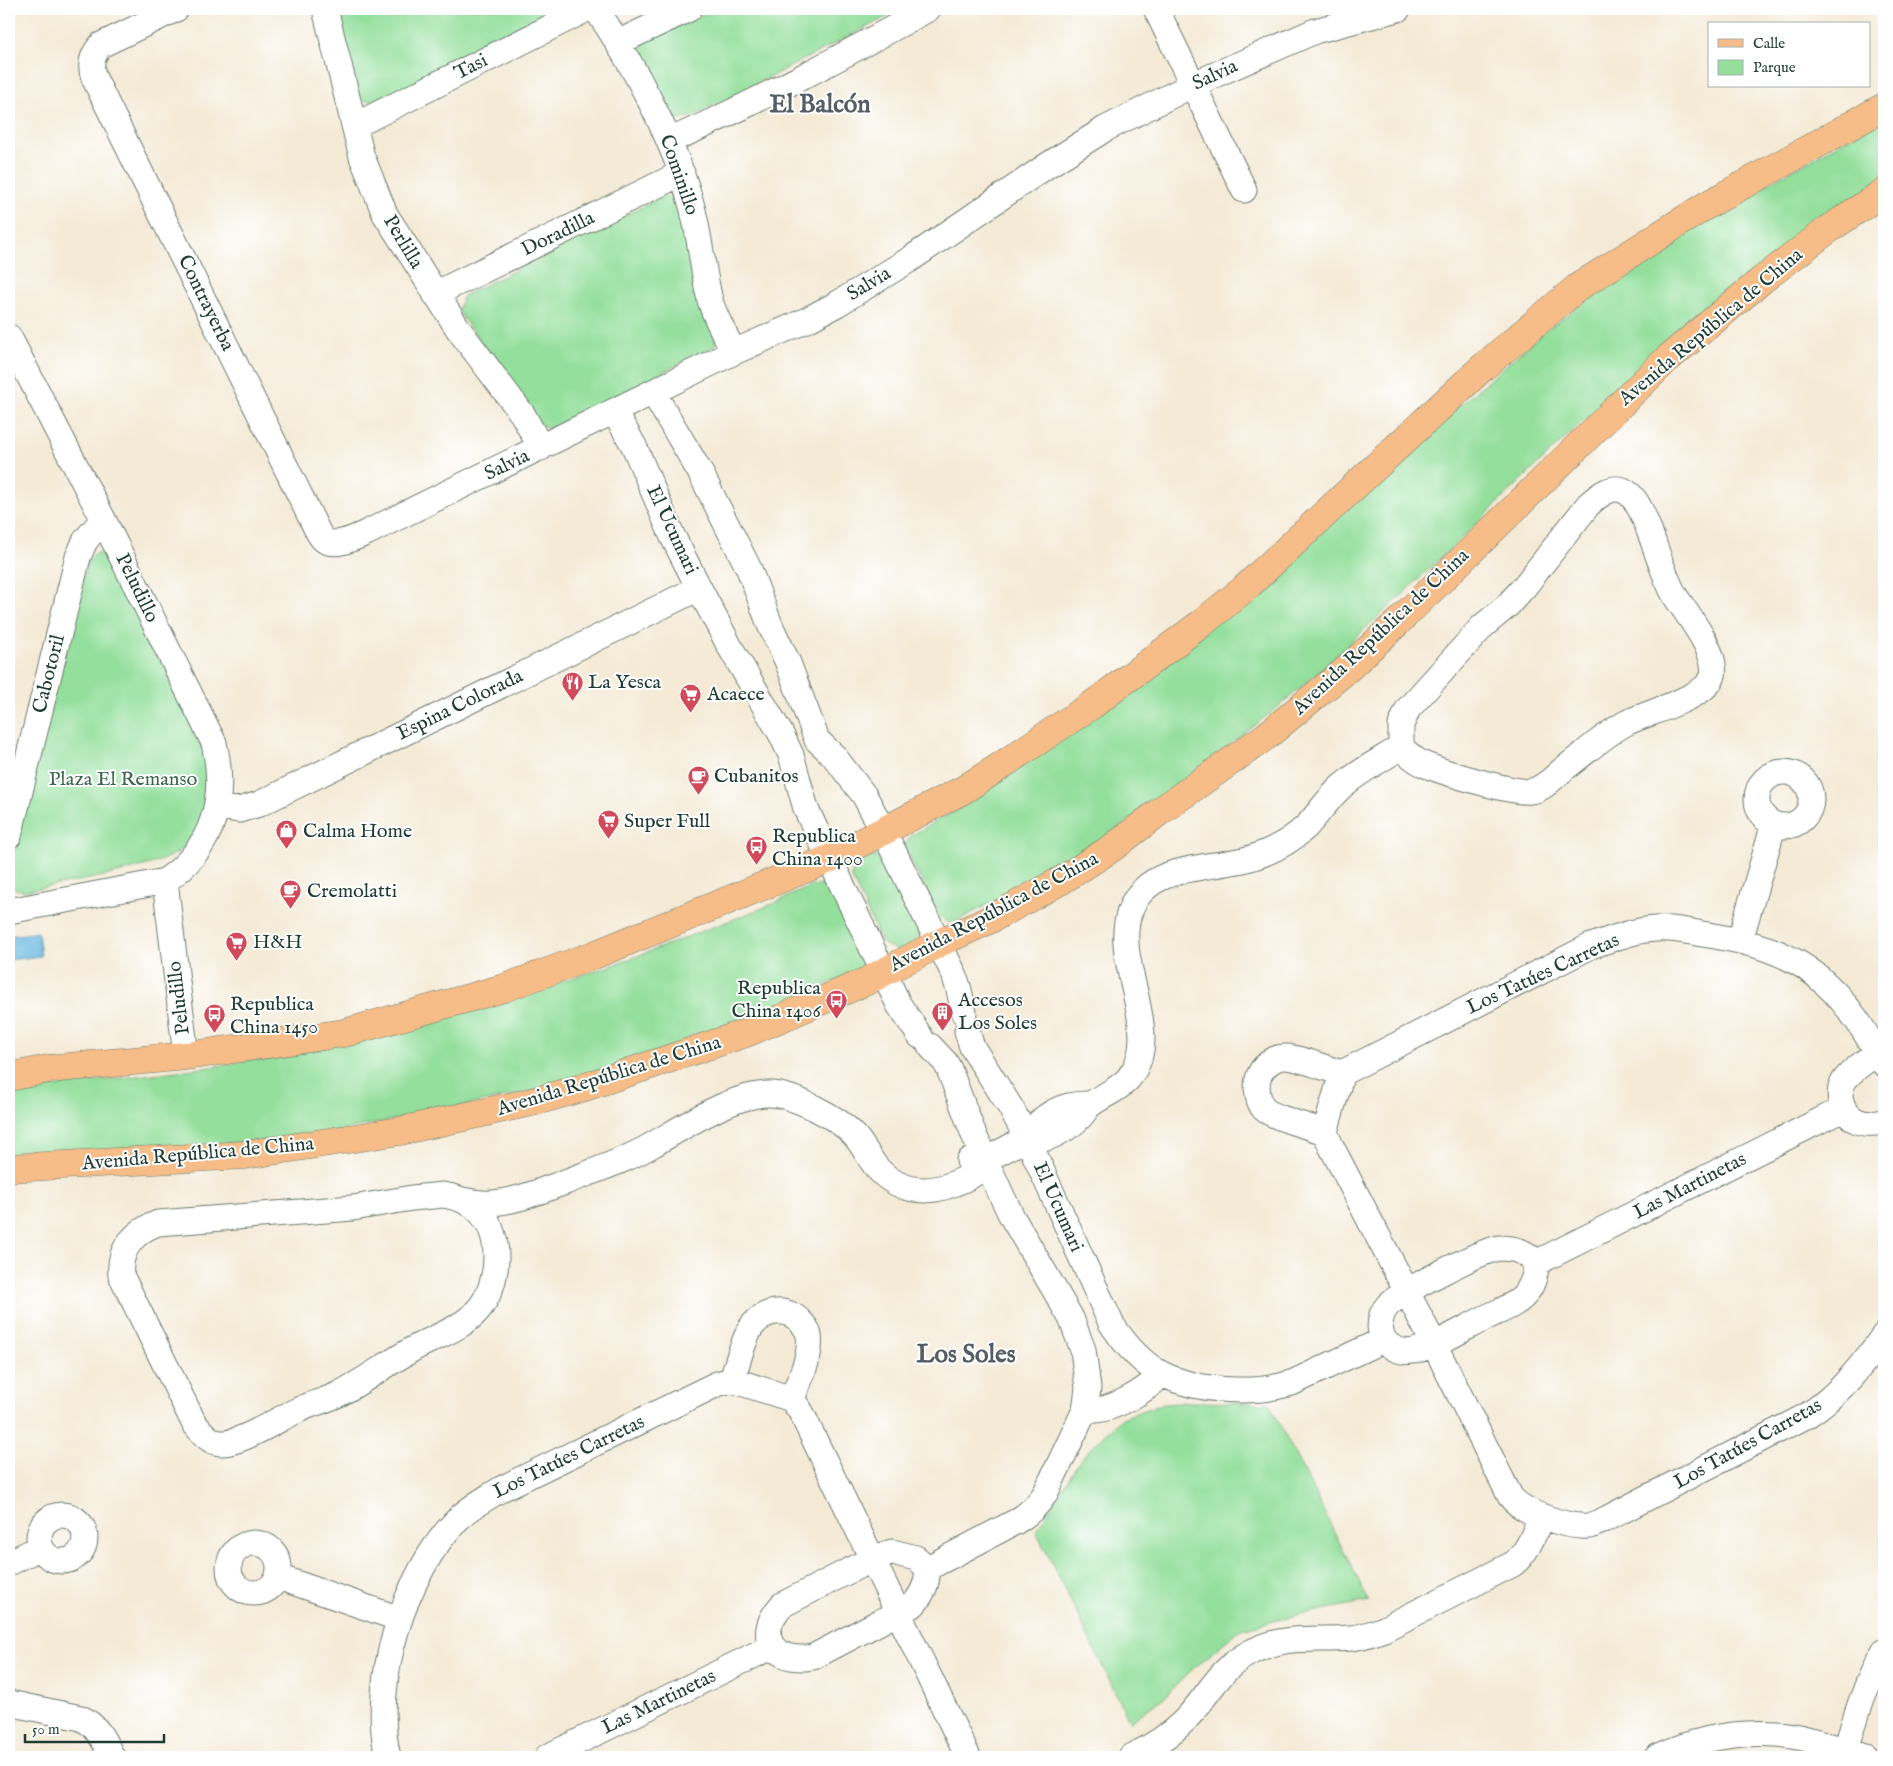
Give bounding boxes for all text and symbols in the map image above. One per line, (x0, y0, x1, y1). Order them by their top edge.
legend (1708, 22, 1870, 88)
text: Calle (1753, 34, 1785, 53)
street label: Tasi (450, 48, 492, 86)
street label: Salvia (1188, 54, 1242, 96)
text: Parque (1753, 58, 1796, 77)
district label: El Balcón (769, 89, 871, 121)
street label: Cominillo (654, 131, 704, 219)
street label: Doradilla (517, 205, 599, 262)
street label: Perlilla (377, 211, 429, 274)
street label: Avenida República de China (1613, 242, 1808, 412)
street label: Contrayerba (172, 251, 240, 355)
street label: Salvia (842, 261, 896, 307)
street label: Salvia (480, 443, 534, 487)
street label: El Ucumari (640, 481, 704, 579)
street label: Avenida República de China (1287, 543, 1475, 721)
street label: Peludillo (110, 549, 165, 627)
street label: Cabotoril (27, 632, 71, 716)
street label: Espina Colorada (393, 664, 527, 746)
restaurant icon: La Yesca (560, 670, 584, 701)
place label: La Yesca (588, 670, 661, 695)
supermarket icon: Acaece (679, 682, 703, 713)
place label: Acaece (706, 682, 765, 707)
cafe icon: Cubanitos (686, 764, 710, 795)
place label: Cubanitos (714, 764, 799, 789)
park label: Plaza El Remanso (49, 767, 197, 792)
supermarket icon: Super Full (596, 809, 620, 840)
place label: Super Full (624, 809, 711, 834)
shop icon: Calma Home (275, 819, 299, 850)
place label: Calma Home (303, 819, 412, 844)
place label: Republica China 1400 (772, 824, 863, 872)
bus stop icon: Republica China 1400 (744, 835, 768, 866)
street label: Avenida República de China (884, 846, 1103, 978)
cafe icon: Cremolatti (279, 879, 303, 910)
place label: Cremolatti (307, 879, 397, 904)
street label: Los Tatúes Carretas (1463, 928, 1623, 1020)
supermarket icon: H&H (225, 930, 249, 961)
place label: H&H (253, 930, 302, 955)
street label: Peludillo (162, 960, 196, 1036)
place label: Republica China 1406 (732, 976, 822, 1024)
bus stop icon: Republica China 1406 (825, 988, 849, 1019)
place label: Accesos Los Soles (957, 988, 1037, 1036)
place label: Republica China 1450 (230, 992, 318, 1040)
building icon: Accesos Los Soles (930, 1000, 954, 1031)
bus stop icon: Republica China 1450 (202, 1003, 226, 1034)
street label: Avenida República de China (493, 1030, 724, 1122)
street label: Avenida República de China (80, 1131, 315, 1177)
street label: Las Martinetas (1629, 1147, 1751, 1225)
street label: El Ucumari (1027, 1158, 1089, 1256)
district label: Los Soles (917, 1339, 1016, 1371)
street label: Los Tatúes Carretas (1670, 1393, 1826, 1495)
street label: Los Tatúes Carretas (489, 1410, 649, 1504)
street label: Las Martinetas (598, 1664, 720, 1740)
scale bar (25, 1711, 164, 1743)
text: 50 m (32, 1720, 60, 1739)

